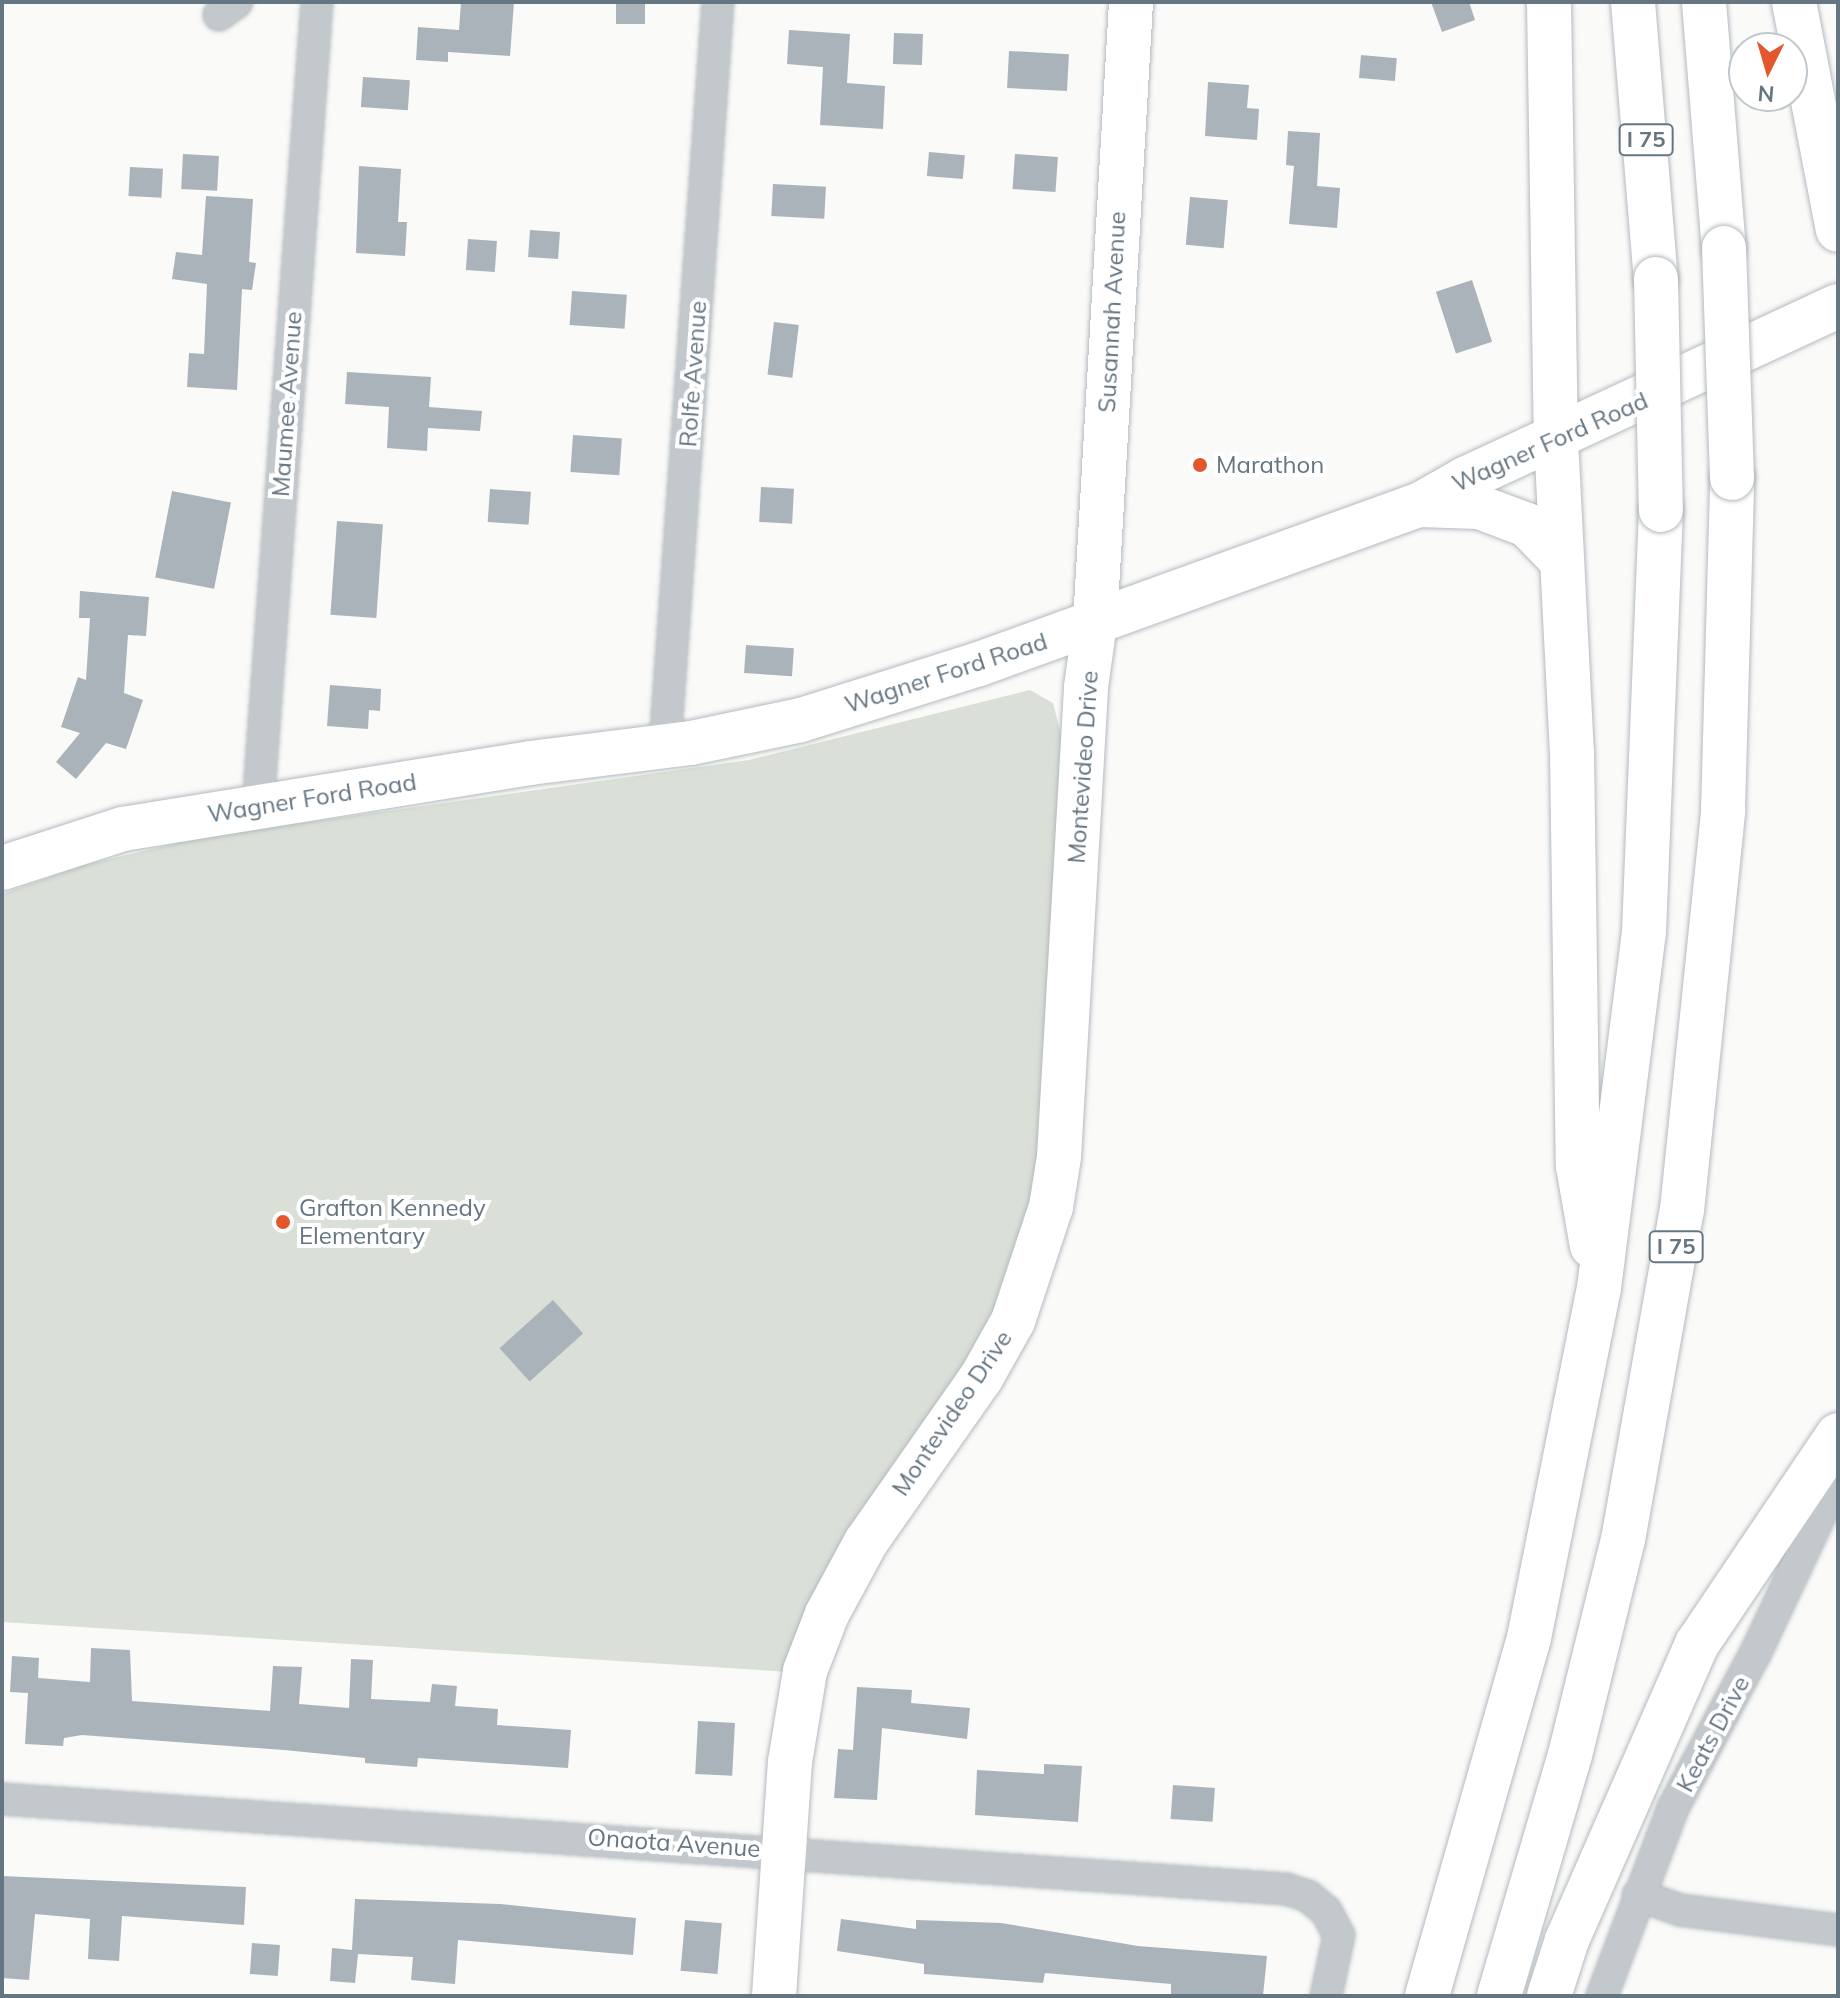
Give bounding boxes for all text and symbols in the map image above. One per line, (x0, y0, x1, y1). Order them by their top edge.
north arrow (1728, 32, 1808, 112)
text: N (1757, 79, 1776, 109)
road number: I 75 (1618, 122, 1674, 158)
street label: Susannah Avenue (1092, 211, 1132, 413)
street label: Rolfe Avenue (674, 300, 712, 448)
street label: Maumee Avenue (266, 310, 308, 498)
street label: Wagner Ford Road (1448, 386, 1652, 498)
place label: Marathon (1216, 451, 1324, 479)
marker: Marathon (1191, 456, 1209, 474)
street label: Wagner Ford Road (841, 627, 1051, 719)
street label: Montevideo Drive (1062, 670, 1104, 864)
street label: Wagner Ford Road (206, 767, 418, 829)
place label: Grafton Kennedy Elementary (299, 1194, 486, 1250)
marker: Grafton Kennedy Elementary (274, 1213, 292, 1231)
road number: I 75 (1648, 1229, 1704, 1265)
street label: Montevideo Drive (886, 1325, 1018, 1501)
street label: Keats Drive (1670, 1671, 1756, 1797)
street label: Onaota Avenue (587, 1823, 761, 1863)

